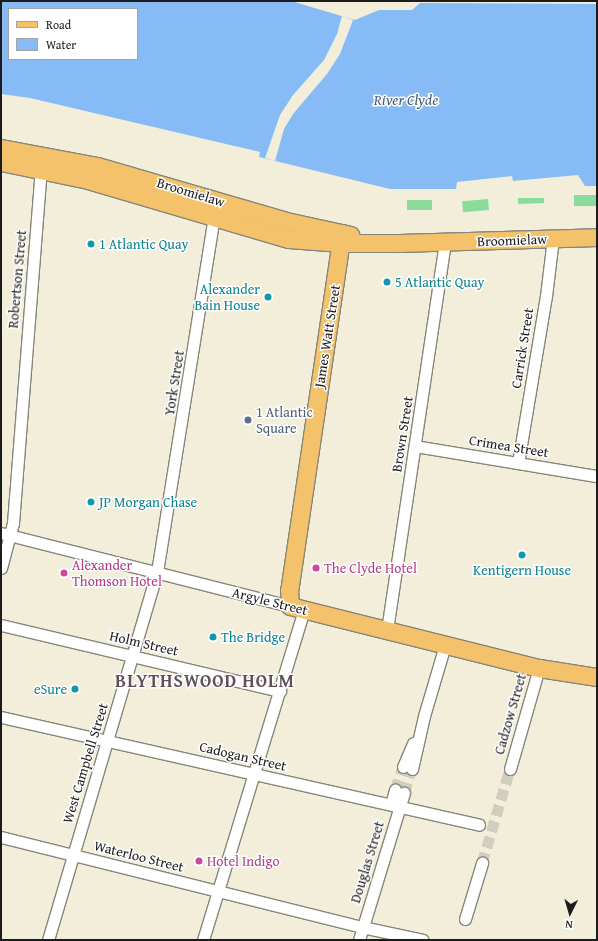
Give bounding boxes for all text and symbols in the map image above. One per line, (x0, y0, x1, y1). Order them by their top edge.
legend (8, 8, 138, 60)
text: Road (46, 16, 71, 33)
text: Water (46, 36, 76, 53)
water label: River Clyde (374, 91, 438, 109)
street label: Broomielaw (155, 174, 227, 210)
street label: Robertson Street (4, 229, 30, 329)
street label: Broomielaw (477, 230, 547, 250)
place label: 1 Atlantic Quay (99, 236, 188, 252)
marker: 1 Atlantic Quay (86, 239, 96, 249)
place label: 5 Atlantic Quay (395, 274, 484, 290)
marker: 5 Atlantic Quay (382, 277, 392, 287)
place label: Alexander Bain House (194, 281, 260, 314)
street label: James Watt Street (311, 283, 343, 389)
marker: Alexander Bain House (263, 292, 273, 302)
street label: Carrick Street (507, 307, 537, 389)
street label: York Street (161, 349, 187, 417)
street label: Brown Street (388, 395, 416, 473)
place label: 1 Atlantic Square (256, 404, 313, 436)
marker: 1 Atlantic Square (243, 415, 253, 425)
street label: Crimea Street (468, 431, 550, 461)
place label: JP Morgan Chase (99, 494, 197, 510)
marker: JP Morgan Chase (86, 497, 96, 507)
marker: Kentigern House (517, 550, 527, 560)
place label: Alexander Thomson Hotel (72, 557, 162, 590)
place label: The Clyde Hotel (324, 560, 417, 576)
place label: Kentigern House (473, 562, 571, 578)
marker: The Clyde Hotel (311, 563, 321, 573)
marker: Alexander Thomson Hotel (59, 568, 69, 578)
street label: Argyle Street (231, 584, 309, 618)
street label: Holm Street (108, 627, 180, 659)
place label: The Bridge (221, 629, 285, 645)
marker: The Bridge (208, 632, 218, 642)
district label: BLYTHSWOOD HOLM (115, 670, 295, 692)
street label: Cadzow Street (490, 672, 530, 756)
place label: eSure (34, 681, 67, 697)
marker: eSure (70, 684, 80, 694)
street label: West Campbell Street (59, 701, 111, 825)
street label: Cadogan Street (198, 738, 288, 774)
street label: Douglas Street (347, 819, 387, 905)
street label: Waterloo Street (92, 837, 186, 875)
place label: Hotel Indigo (207, 853, 280, 869)
marker: Hotel Indigo (194, 856, 204, 866)
north arrow (550, 893, 590, 933)
text: N (565, 917, 573, 933)

